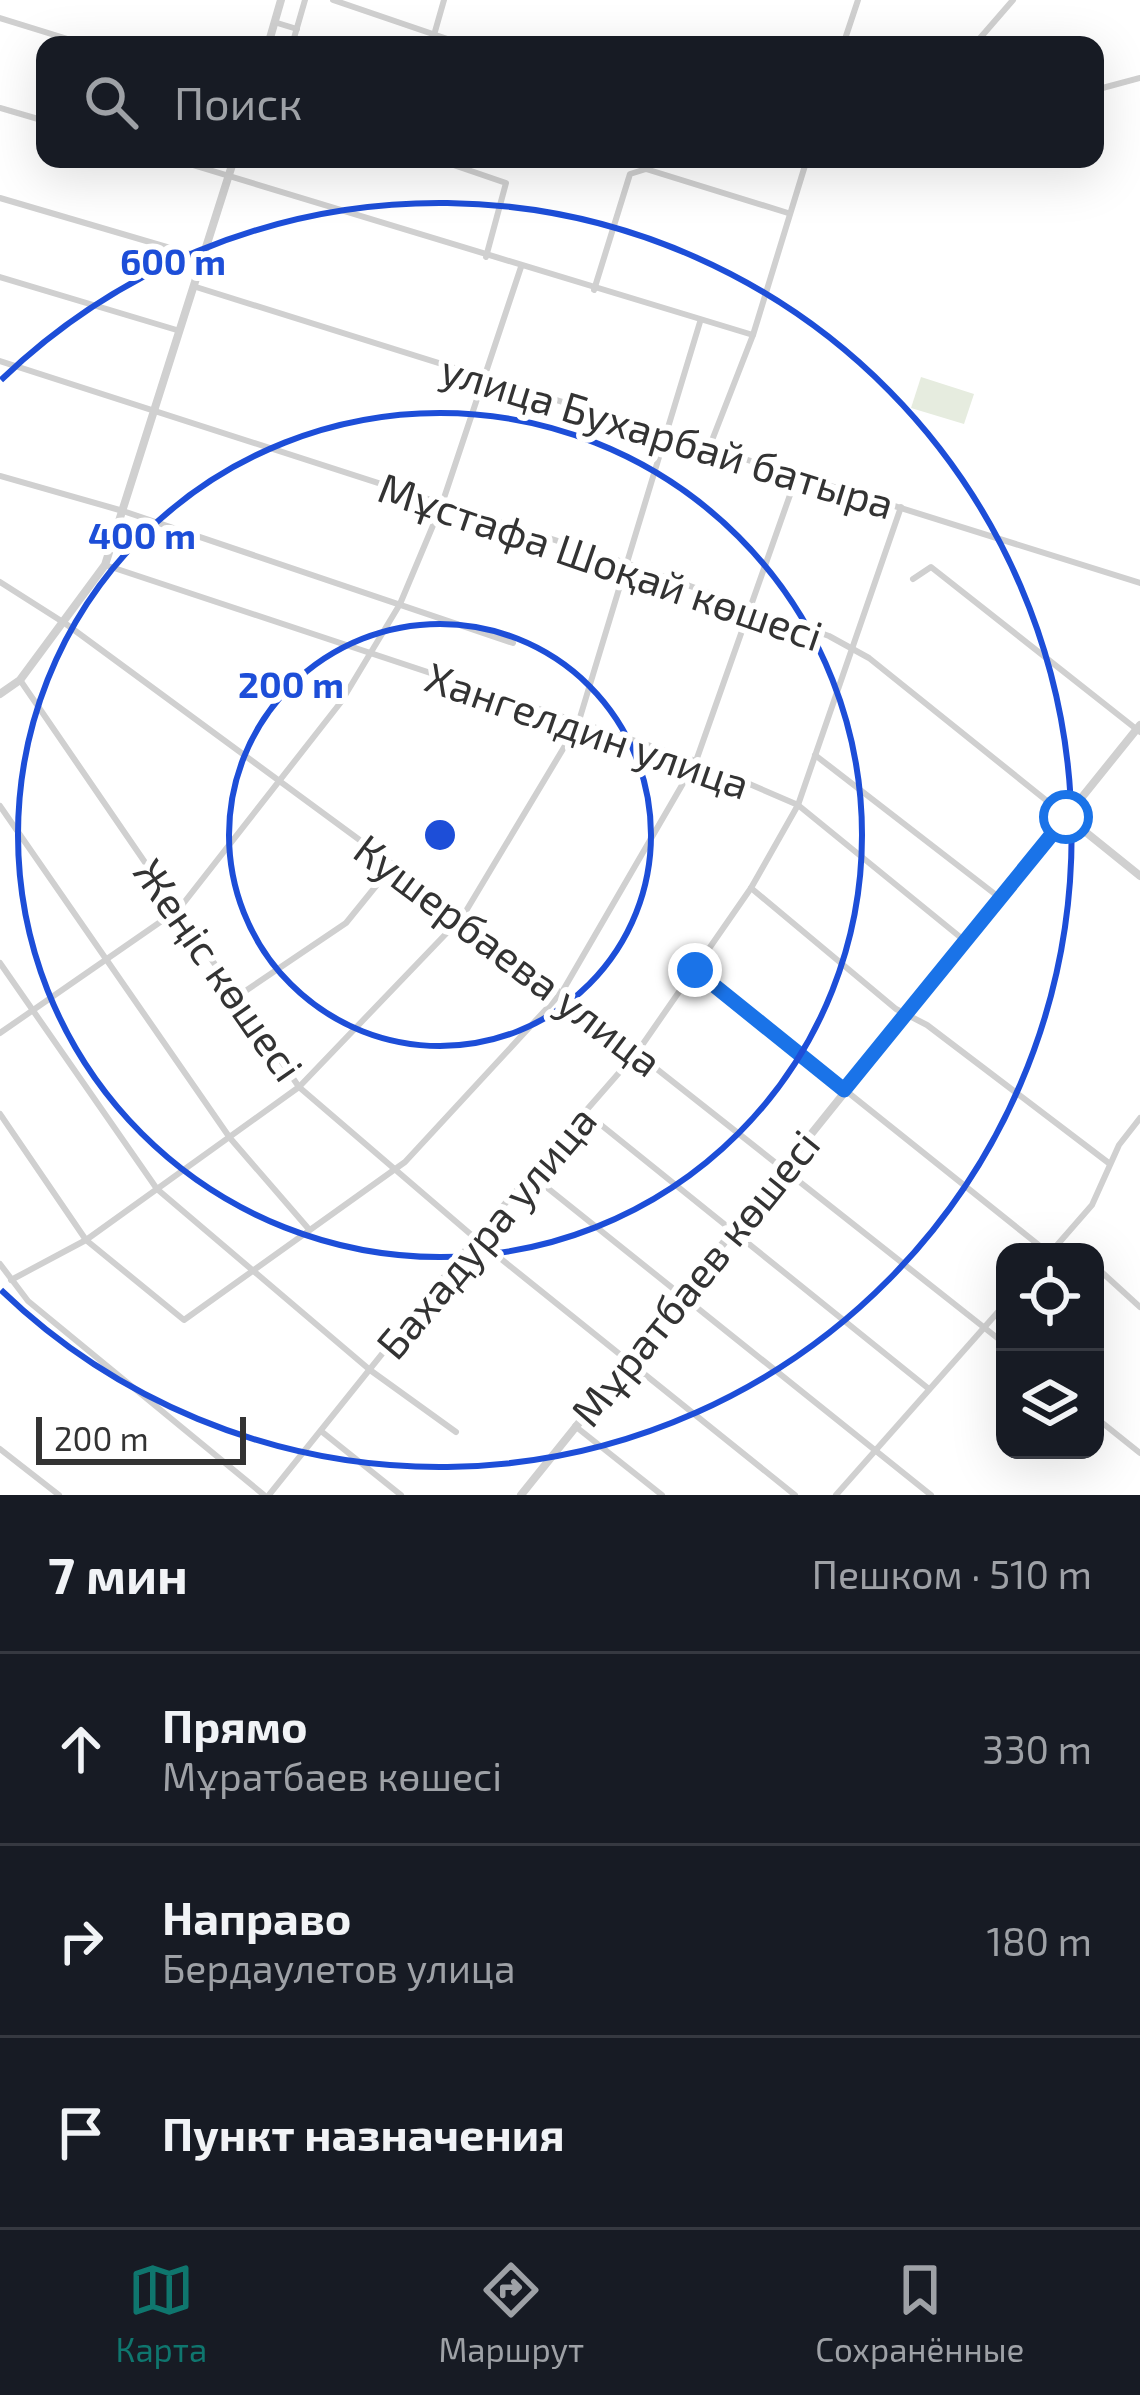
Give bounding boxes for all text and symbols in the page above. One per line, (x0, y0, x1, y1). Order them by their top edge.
search box (36, 36, 1104, 168)
icon: search (78, 69, 144, 135)
text: Поиск (174, 75, 302, 129)
text: 600 m (120, 239, 226, 282)
street label: улица Бухарбай батыра (435, 342, 901, 529)
street label: Мұстафа Шоқай көшесі (373, 461, 829, 659)
text: 400 m (88, 513, 196, 556)
street label: Хангелдин улица (419, 650, 756, 809)
text: 200 m (238, 662, 344, 705)
route start (1039, 790, 1093, 844)
centre of rings (419, 814, 461, 856)
street label: Кушербаева улица (345, 822, 672, 1086)
street label: Жеңіс көшесі (125, 848, 315, 1090)
route end (668, 943, 722, 997)
street label: Бахадура улица (365, 1094, 606, 1368)
street label: Мұратбаев көшесі (559, 1119, 829, 1435)
map controls (996, 1243, 1104, 1459)
button: locate (996, 1243, 1104, 1351)
button: layers (996, 1351, 1104, 1459)
scale bar (36, 1411, 246, 1464)
text: 200 m (54, 1418, 149, 1458)
text: 7 мин (48, 1543, 188, 1604)
text: Пешком · 510 m (812, 1550, 1092, 1597)
text: Прямо (162, 1698, 308, 1752)
icon: ahead (48, 1716, 114, 1782)
text: 330 m (982, 1725, 1092, 1772)
text: Мұратбаев көшесі (162, 1752, 502, 1799)
text: Направо (162, 1890, 351, 1944)
icon: right (48, 1908, 114, 1974)
text: 180 m (986, 1917, 1092, 1964)
text: Бердаулетов улица (162, 1944, 516, 1991)
icon: arrive (48, 2100, 114, 2166)
text: Пункт назначения (162, 2106, 565, 2160)
tab: Карта (116, 2257, 207, 2369)
tab: Маршрут (438, 2257, 584, 2369)
tab: Сохранённые (815, 2257, 1024, 2369)

